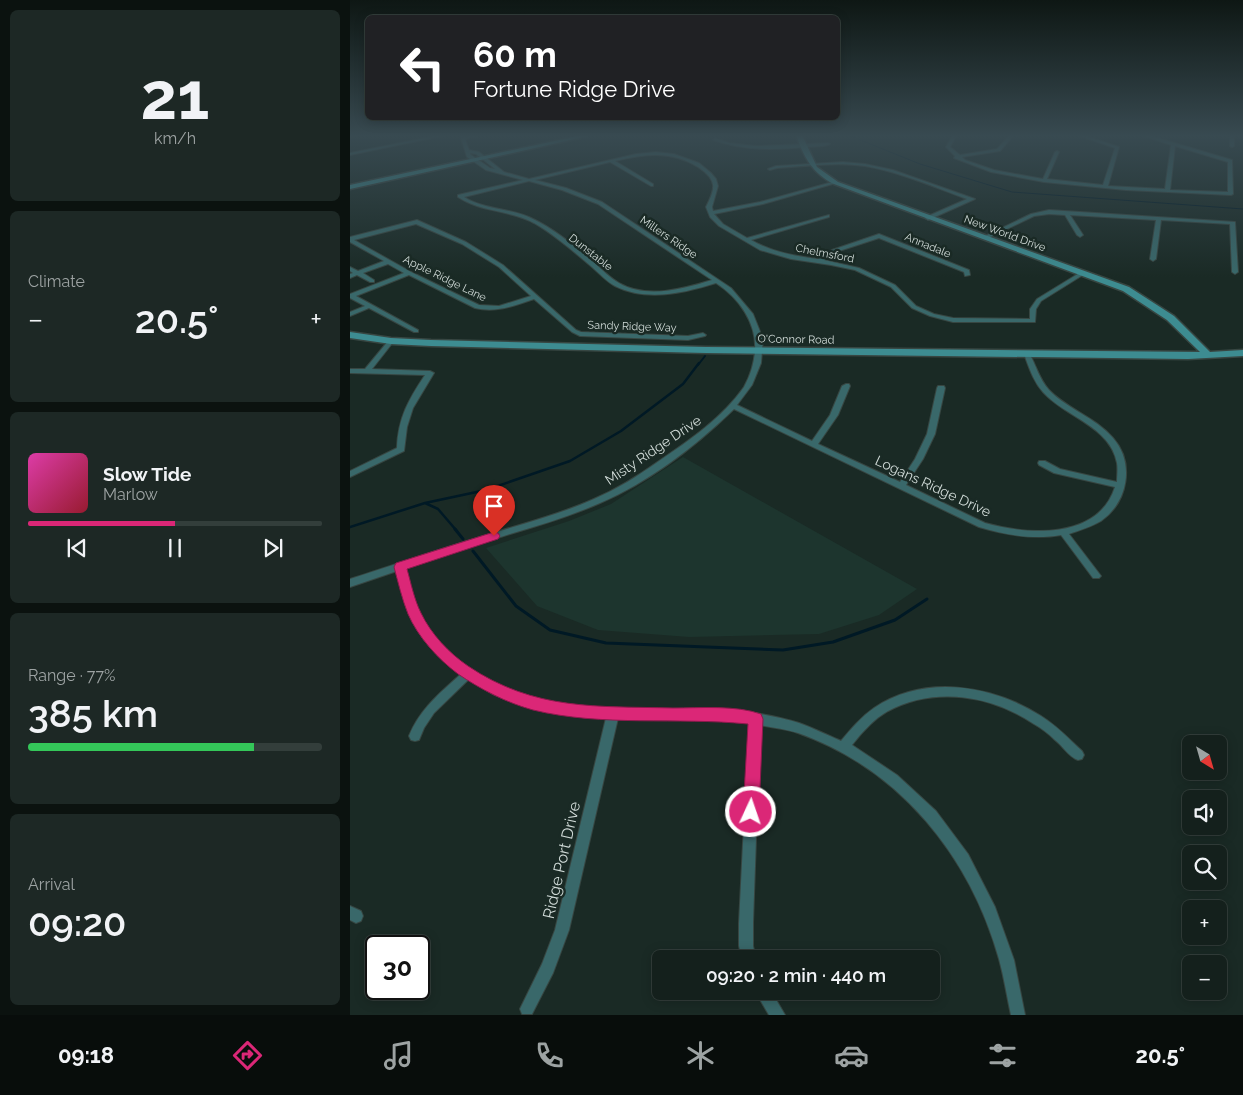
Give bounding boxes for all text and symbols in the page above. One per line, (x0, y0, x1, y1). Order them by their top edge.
text: 60 m (473, 34, 557, 75)
icon: left (390, 35, 455, 100)
text: 21 (141, 58, 209, 134)
text: Fortune Ridge Drive (473, 76, 675, 102)
text: km/h (154, 129, 196, 148)
street label: New World Drive (962, 213, 1048, 254)
street label: Millers Ridge (638, 214, 700, 262)
street label: Annadale (903, 230, 953, 261)
street label: Dunstable (566, 231, 616, 274)
street label: Chelmsford (795, 241, 855, 266)
street label: Apple Ridge Lane (401, 253, 489, 304)
text: Climate (28, 272, 85, 291)
text: 20.5° (135, 297, 219, 342)
text: − (28, 303, 43, 336)
text: + (310, 303, 322, 336)
street label: Sandy Ridge Way (587, 318, 677, 335)
street label: O'Connor Road (758, 332, 835, 347)
street label: Misty Ridge Drive (602, 412, 704, 488)
street label: Logans Ridge Drive (873, 452, 993, 520)
text: Slow Tide (103, 463, 192, 485)
text: Marlow (103, 485, 158, 504)
pin (473, 485, 515, 536)
icon: arrive (480, 492, 508, 520)
icon: previous (63, 534, 91, 562)
icon: pause (161, 534, 189, 562)
icon: next (259, 534, 287, 562)
text: Range · 77% (28, 666, 115, 685)
text: 385 km (28, 691, 158, 736)
north arrow (1182, 735, 1228, 780)
map controls (1182, 735, 1227, 1000)
position arrow (724, 785, 776, 837)
button: sound (1182, 790, 1227, 835)
street label: Ridge Port Drive (539, 800, 584, 921)
button: search (1182, 845, 1227, 890)
text: Arrival (28, 875, 75, 894)
text: 09:20 (28, 900, 126, 945)
button: + (1182, 900, 1227, 945)
speed limit sign: 30 (365, 935, 430, 1000)
button: − (1182, 955, 1227, 1000)
text: 09:20 · 2 min · 440 m (706, 964, 886, 986)
icon: directions (230, 1038, 265, 1073)
icon: music (381, 1038, 416, 1073)
icon: phone (532, 1038, 567, 1073)
icon: climate (683, 1038, 718, 1073)
icon: car (834, 1038, 869, 1073)
icon: filters (985, 1038, 1020, 1073)
text: 09:18 (58, 1042, 114, 1068)
text: 20.5° (1136, 1042, 1185, 1068)

